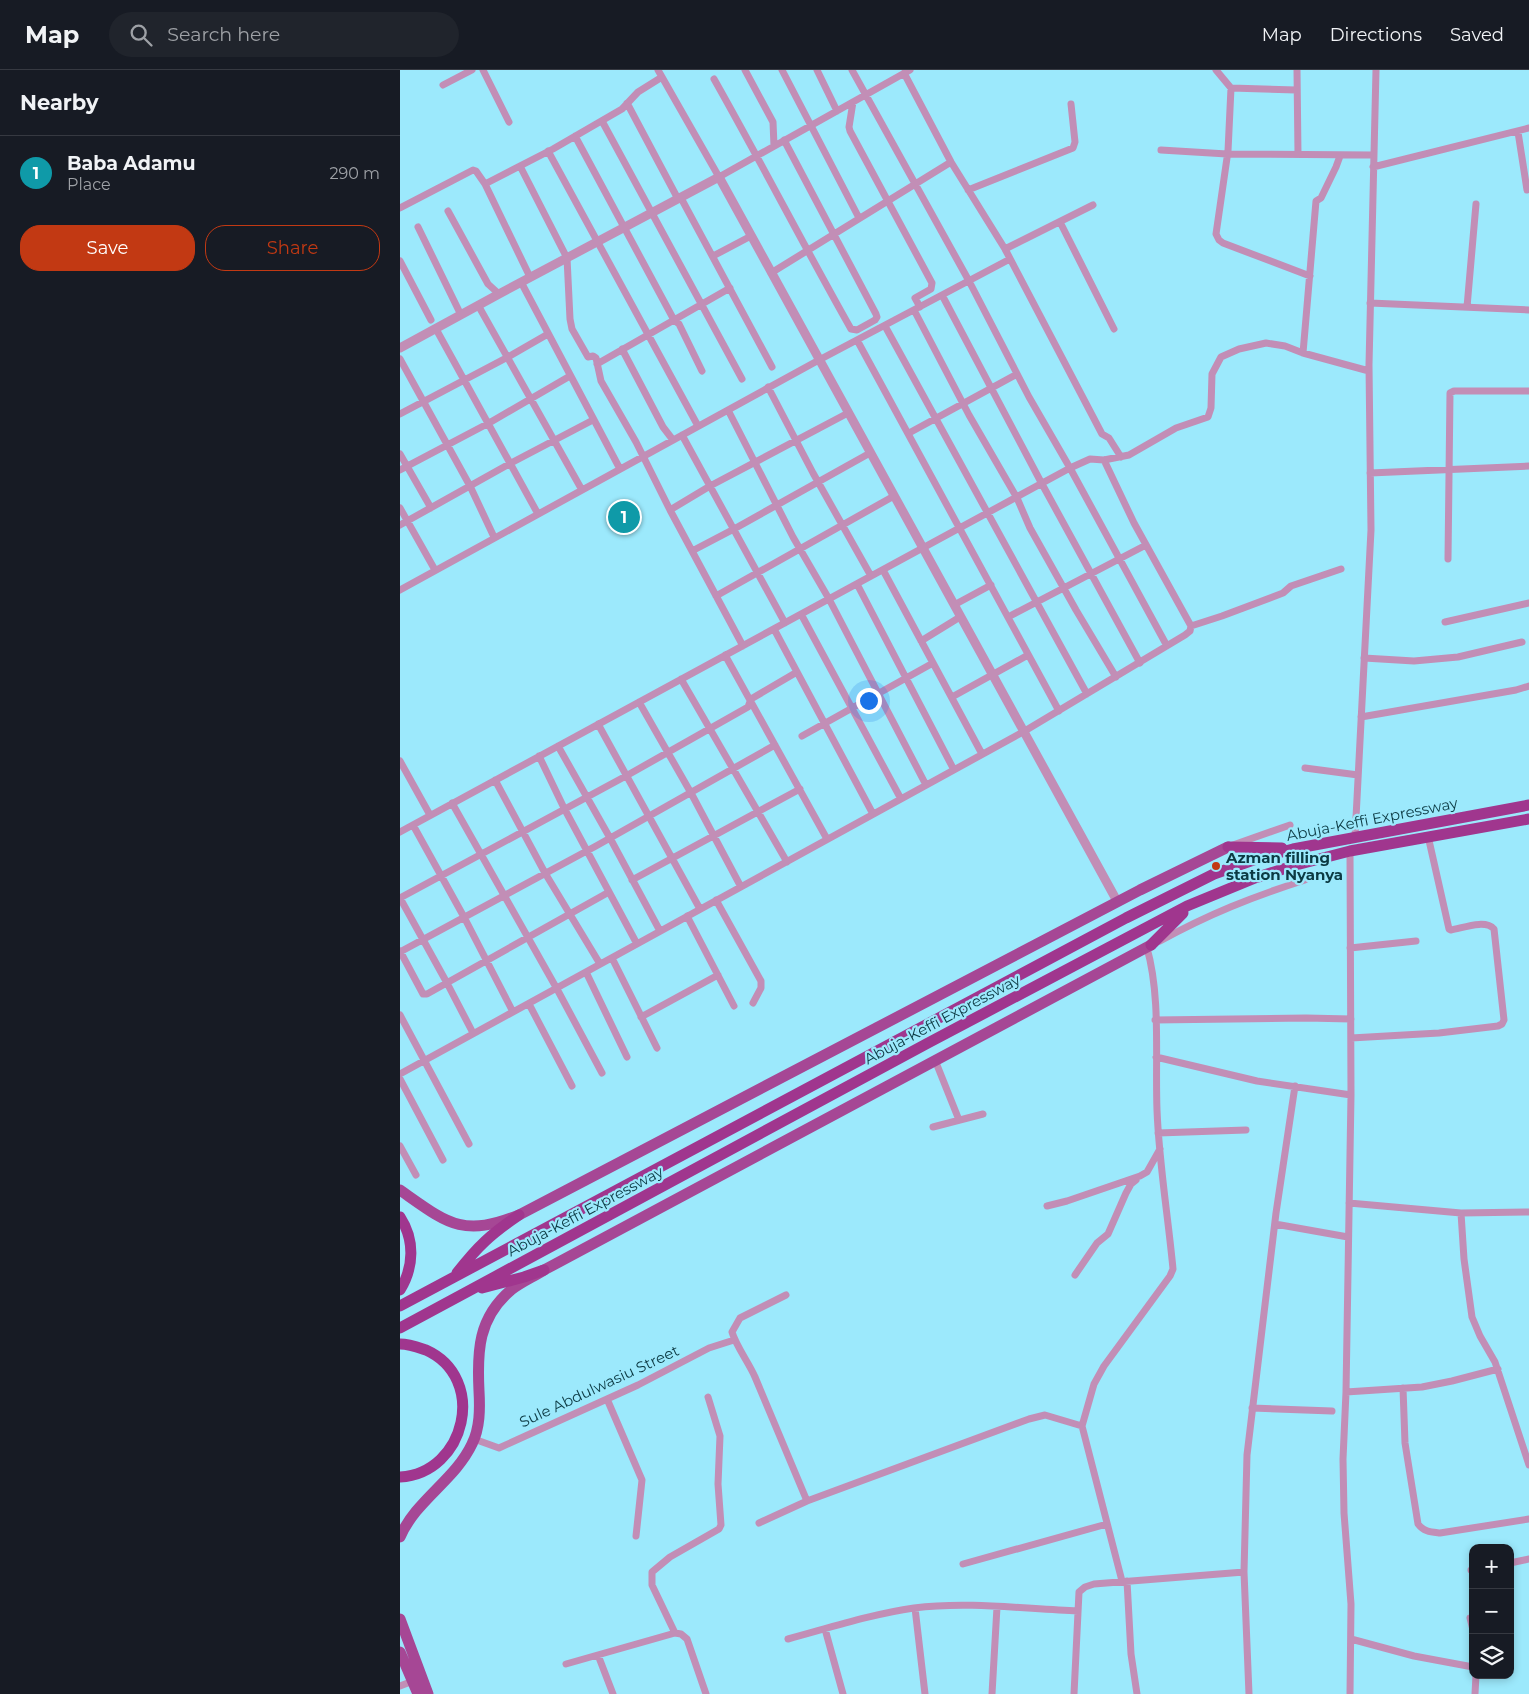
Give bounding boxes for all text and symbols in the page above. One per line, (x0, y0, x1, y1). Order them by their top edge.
search box (109, 12, 459, 57)
text: Map (25, 20, 79, 49)
icon: search (127, 21, 155, 49)
text: Search here (167, 23, 280, 46)
text: Map (1262, 24, 1302, 46)
text: Directions (1330, 24, 1422, 46)
text: Saved (1450, 24, 1504, 46)
text: Nearby (20, 90, 99, 115)
text: Baba Adamu (67, 152, 196, 175)
text: 1 (33, 164, 39, 183)
text: 290 m (329, 164, 380, 183)
text: Place (67, 175, 111, 194)
button: Save (20, 225, 195, 271)
button: Share (205, 225, 380, 271)
pin: 1 (608, 498, 640, 536)
your location (856, 688, 882, 714)
street label: Abuja-Keffi Expressway (1285, 793, 1460, 845)
place label: Azman filling station Nyanya (1225, 848, 1343, 884)
marker: Azman filling station Nyanya (1210, 860, 1222, 872)
street label: Abuja-Keffi Expressway (861, 969, 1024, 1068)
street label: Abuja-Keffi Expressway (504, 1161, 667, 1260)
street label: Sule Abdulwasiu Street (516, 1341, 682, 1431)
map controls (1469, 1544, 1514, 1679)
button: + (1469, 1544, 1514, 1589)
button: − (1469, 1589, 1514, 1634)
button: layers (1469, 1634, 1514, 1679)

